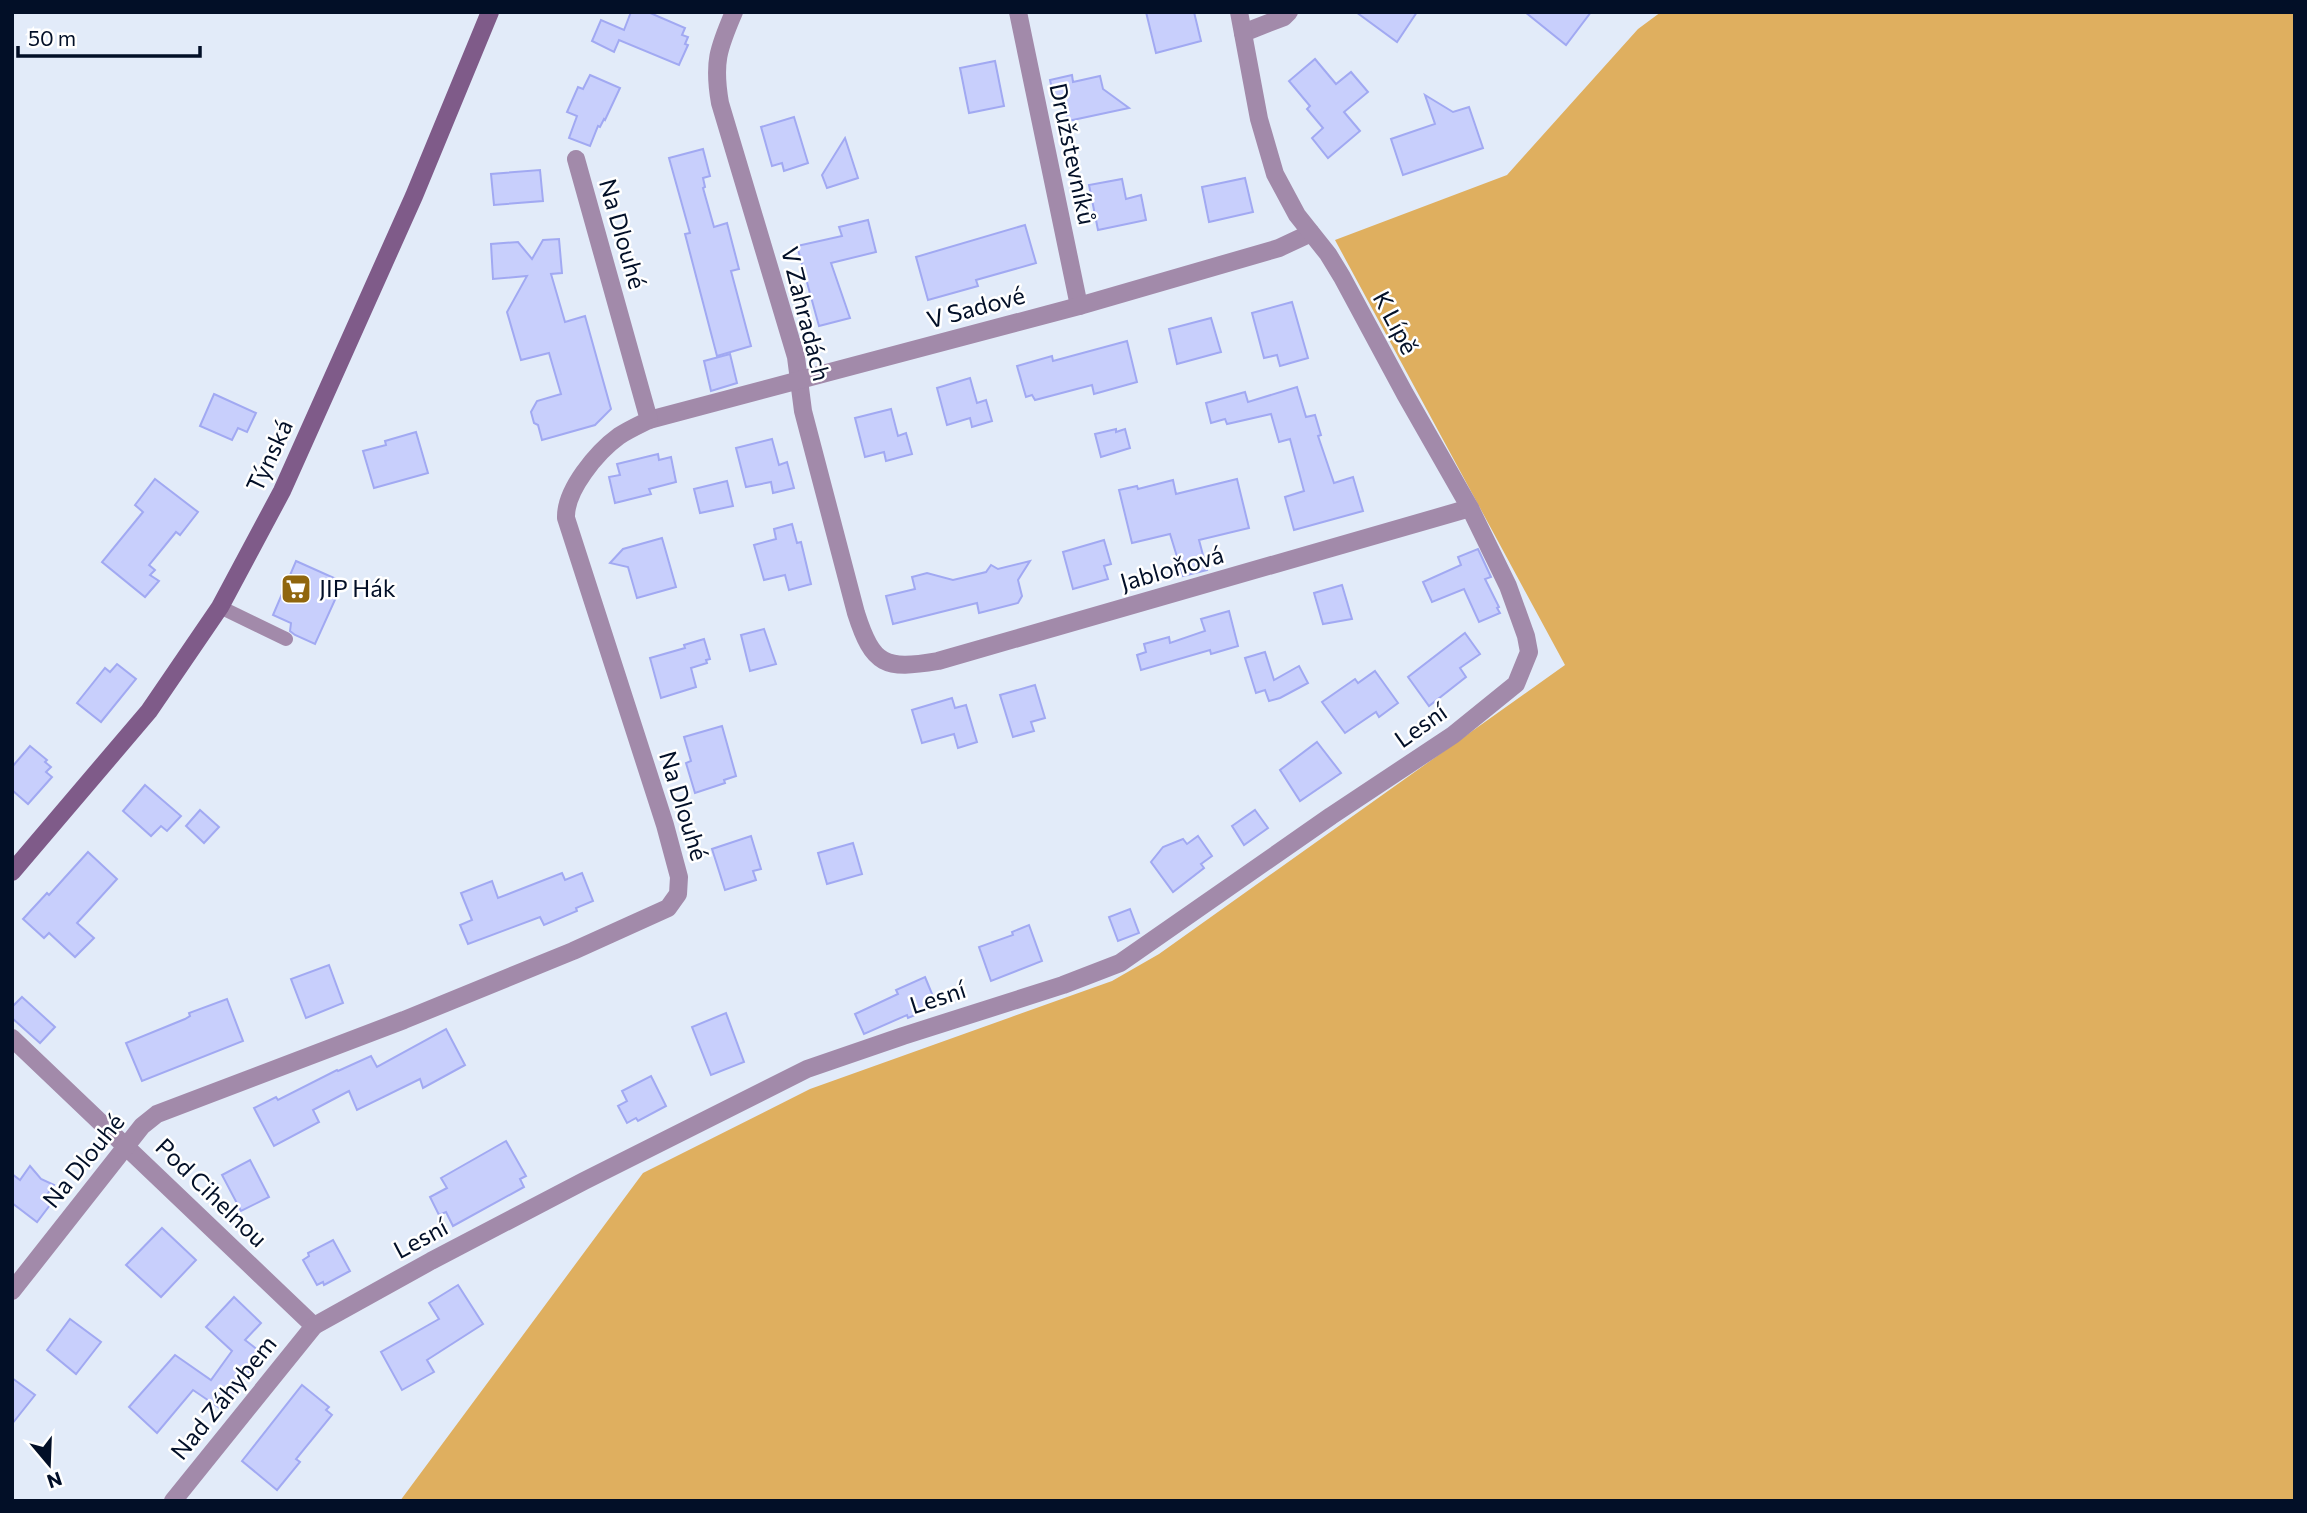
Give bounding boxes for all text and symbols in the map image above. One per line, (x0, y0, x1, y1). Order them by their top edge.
scale bar (18, 14, 200, 58)
text: 50 m (28, 25, 76, 50)
street label: Družstevníků (1044, 80, 1103, 227)
street label: Na Dlouhé (594, 175, 653, 292)
street label: V Zahradách (776, 244, 837, 384)
street label: V Sadové (924, 280, 1028, 334)
street label: K Lípě (1368, 286, 1425, 359)
street label: Týnská (239, 415, 298, 496)
street label: Jabloňová (1116, 539, 1227, 596)
supermarket icon: JIP Hák (279, 572, 313, 606)
place label: JIP Hák (319, 573, 396, 602)
street label: Lesní (1388, 696, 1453, 753)
street label: Na Dlouhé (654, 747, 715, 864)
street label: Lesní (906, 974, 970, 1019)
street label: Na Dlouhé (36, 1107, 130, 1213)
street label: Pod Cihelnou (150, 1131, 274, 1252)
street label: Lesní (388, 1211, 453, 1264)
street label: Nad Záhybem (164, 1329, 282, 1465)
north arrow (14, 1429, 84, 1499)
text: N (44, 1467, 65, 1494)

